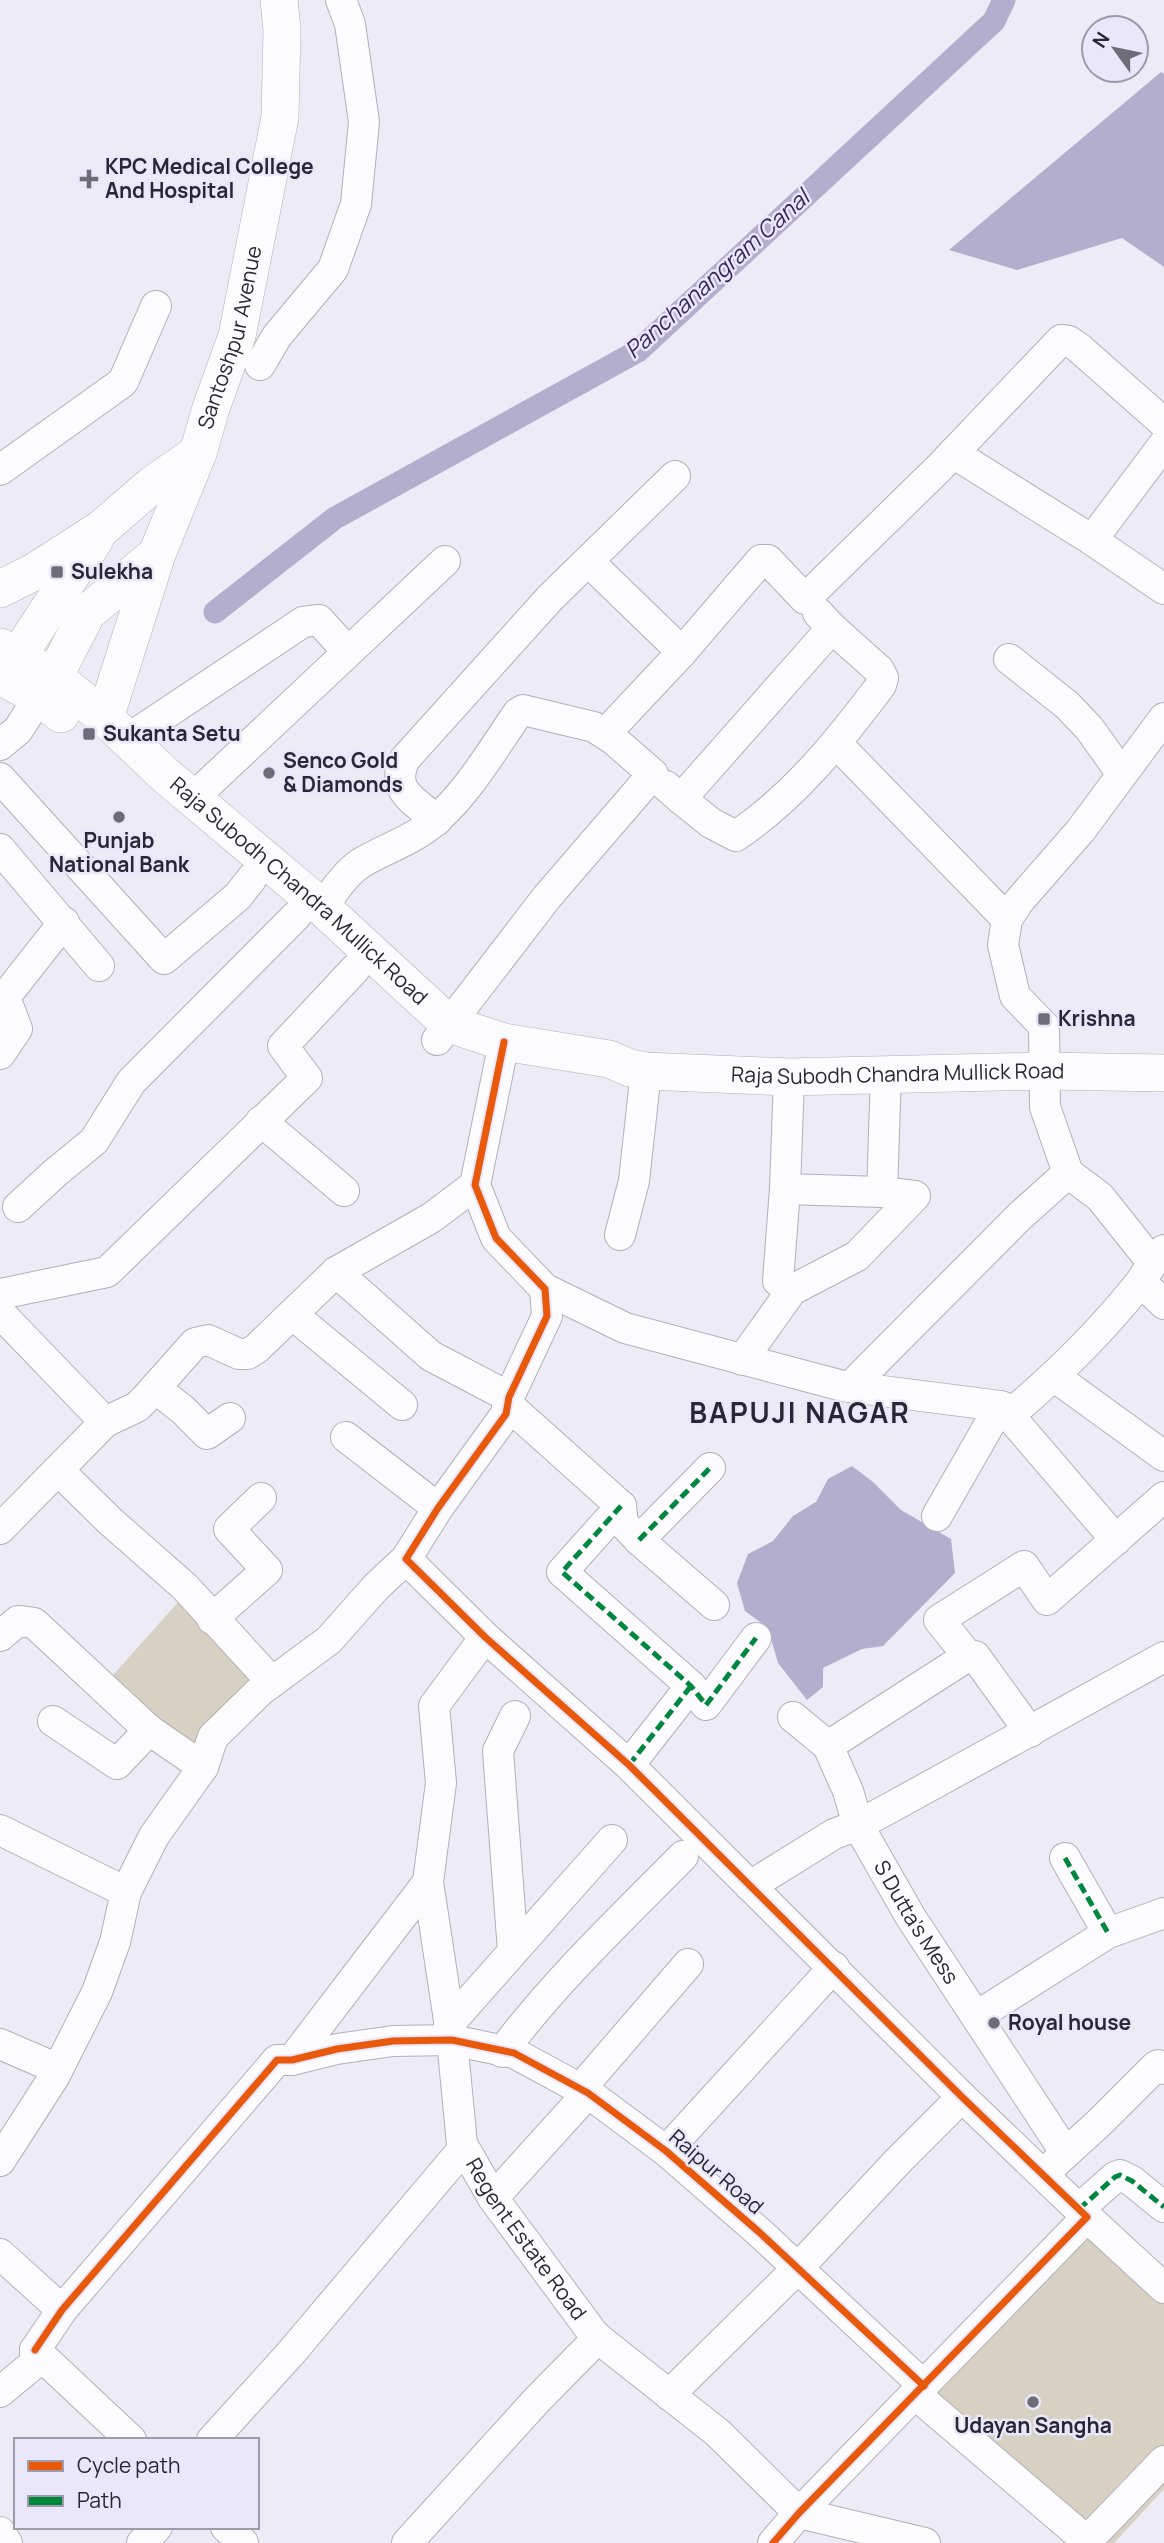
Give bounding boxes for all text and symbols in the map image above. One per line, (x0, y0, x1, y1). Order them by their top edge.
north arrow (1080, 14, 1150, 84)
text: N (1086, 27, 1115, 53)
place label: KPC Medical College And Hospital (105, 152, 314, 204)
marker: KPC Medical College And Hospital (79, 169, 99, 189)
water label: Panchanangram Canal (617, 180, 818, 365)
street label: Santoshpur Avenue (191, 243, 267, 432)
place label: Sulekha (71, 557, 153, 585)
marker: Sulekha (49, 564, 65, 580)
place label: Sukanta Setu (103, 719, 241, 747)
marker: Sukanta Setu (81, 726, 97, 742)
place label: Senco Gold & Diamonds (283, 746, 403, 798)
marker: Senco Gold & Diamonds (261, 765, 277, 781)
street label: Raja Subodh Chandra Mullick Road (165, 770, 434, 1011)
marker: Punjab National Bank (111, 809, 127, 825)
place label: Punjab National Bank (49, 826, 190, 878)
place label: Krishna (1058, 1004, 1136, 1032)
marker: Krishna (1036, 1011, 1052, 1027)
street label: Raja Subodh Chandra Mullick Road (731, 1056, 1065, 1090)
district label: BAPUJI NAGAR (689, 1393, 911, 1431)
street label: S Dutta's Mess (868, 1855, 966, 1989)
place label: Royal house (1008, 2008, 1131, 2036)
marker: Royal house (986, 2015, 1002, 2031)
street label: Raipur Road (664, 2123, 770, 2220)
street label: Regent Estate Road (460, 2153, 593, 2325)
marker: Udayan Sangha (1025, 2394, 1041, 2410)
place label: Udayan Sangha (954, 2411, 1112, 2439)
legend (14, 2438, 259, 2529)
text: Cycle path (77, 2451, 180, 2479)
text: Path (77, 2486, 122, 2514)

